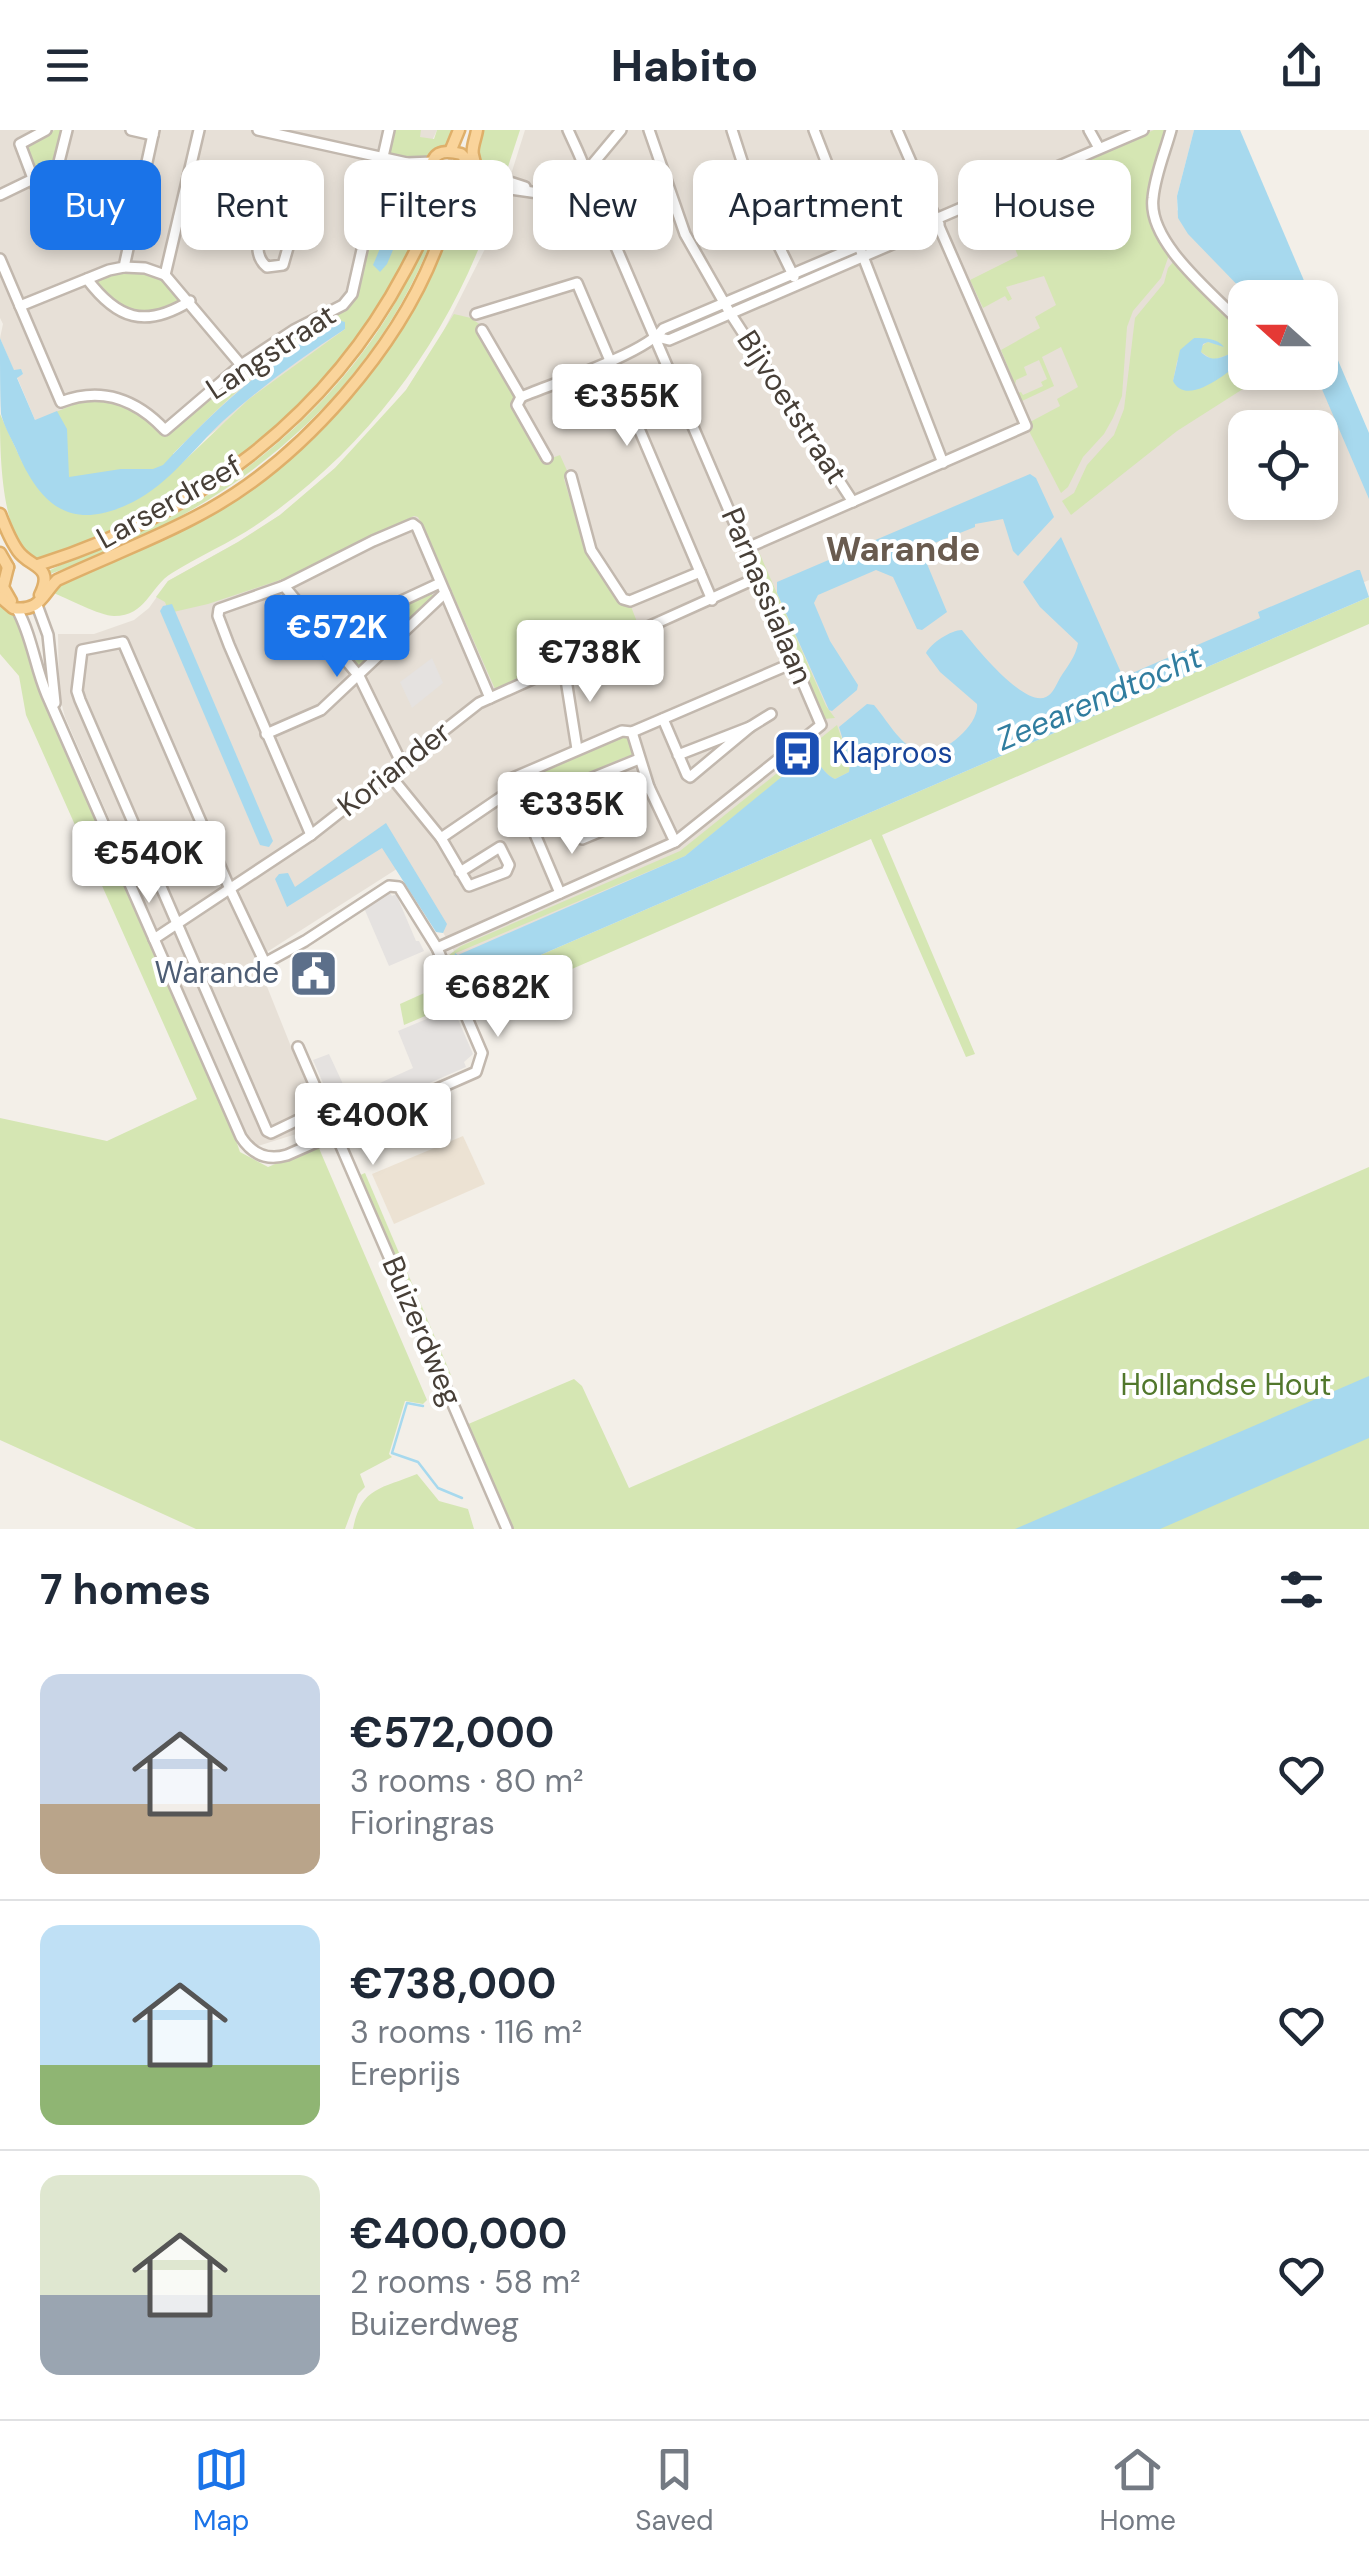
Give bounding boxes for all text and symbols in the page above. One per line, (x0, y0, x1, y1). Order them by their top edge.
text: Habito (611, 36, 758, 95)
icon: menu (40, 38, 95, 93)
icon: share (1274, 38, 1329, 93)
chip: Buy (30, 160, 161, 250)
chip: Rent (181, 160, 324, 250)
chip: Filters (344, 160, 513, 250)
chip: New (533, 160, 673, 250)
chip: Apartment (693, 160, 938, 250)
chip: House (958, 160, 1131, 250)
north arrow (1228, 280, 1338, 390)
map controls (1228, 280, 1338, 520)
street label: Langstraat (198, 295, 343, 408)
street label: Bijvoetstraat (728, 323, 856, 491)
pin: €355K (557, 364, 697, 449)
text: €355K (574, 375, 680, 417)
button: locate (1228, 410, 1338, 520)
street label: Larserdreef (90, 446, 248, 557)
street label: Parnassialaan (713, 502, 822, 690)
district label: Warande (826, 526, 980, 572)
pin: €572K (267, 595, 407, 680)
text: €572K (286, 606, 388, 648)
pin: €738K (520, 620, 660, 705)
text: €738K (539, 631, 641, 673)
water label: Zeearendtocht (990, 636, 1209, 760)
street label: Koriander (329, 712, 458, 825)
bus stop icon: Klaproos (771, 727, 823, 779)
place label: Klaproos (832, 733, 952, 772)
pin: €335K (502, 772, 642, 857)
text: €335K (520, 783, 624, 825)
pin: €540K (79, 821, 219, 906)
text: €540K (94, 832, 204, 874)
public building icon: Warande (288, 947, 340, 999)
place label: Warande (155, 953, 279, 992)
pin: €682K (428, 955, 568, 1040)
text: €682K (446, 966, 550, 1008)
pin: €400K (303, 1083, 443, 1168)
text: €400K (317, 1094, 429, 1136)
street label: Buizerdweg (374, 1250, 471, 1411)
park label: Hollandse Hout (1120, 1365, 1332, 1404)
text: 7 homes (40, 1562, 211, 1617)
icon: filters (1274, 1562, 1329, 1617)
text: €572,000 (350, 1705, 554, 1760)
icon: home (120, 1714, 240, 1834)
icon: heart (1274, 1747, 1329, 1802)
text: 3 rooms · 80 m² (350, 1760, 583, 1802)
text: Fioringras (350, 1802, 495, 1844)
text: €738,000 (350, 1956, 556, 2011)
icon: home (120, 1965, 240, 2085)
icon: heart (1274, 1998, 1329, 2053)
text: 3 rooms · 116 m² (350, 2011, 582, 2053)
text: Ereprijs (350, 2053, 461, 2095)
text: €400,000 (350, 2206, 567, 2261)
icon: home (120, 2215, 240, 2335)
icon: heart (1274, 2248, 1329, 2303)
text: 2 rooms · 58 m² (350, 2261, 581, 2303)
text: Buizerdweg (350, 2303, 519, 2345)
tab: Map (193, 2442, 249, 2539)
tab: Saved (635, 2442, 714, 2539)
tab: Home (1100, 2442, 1176, 2539)

